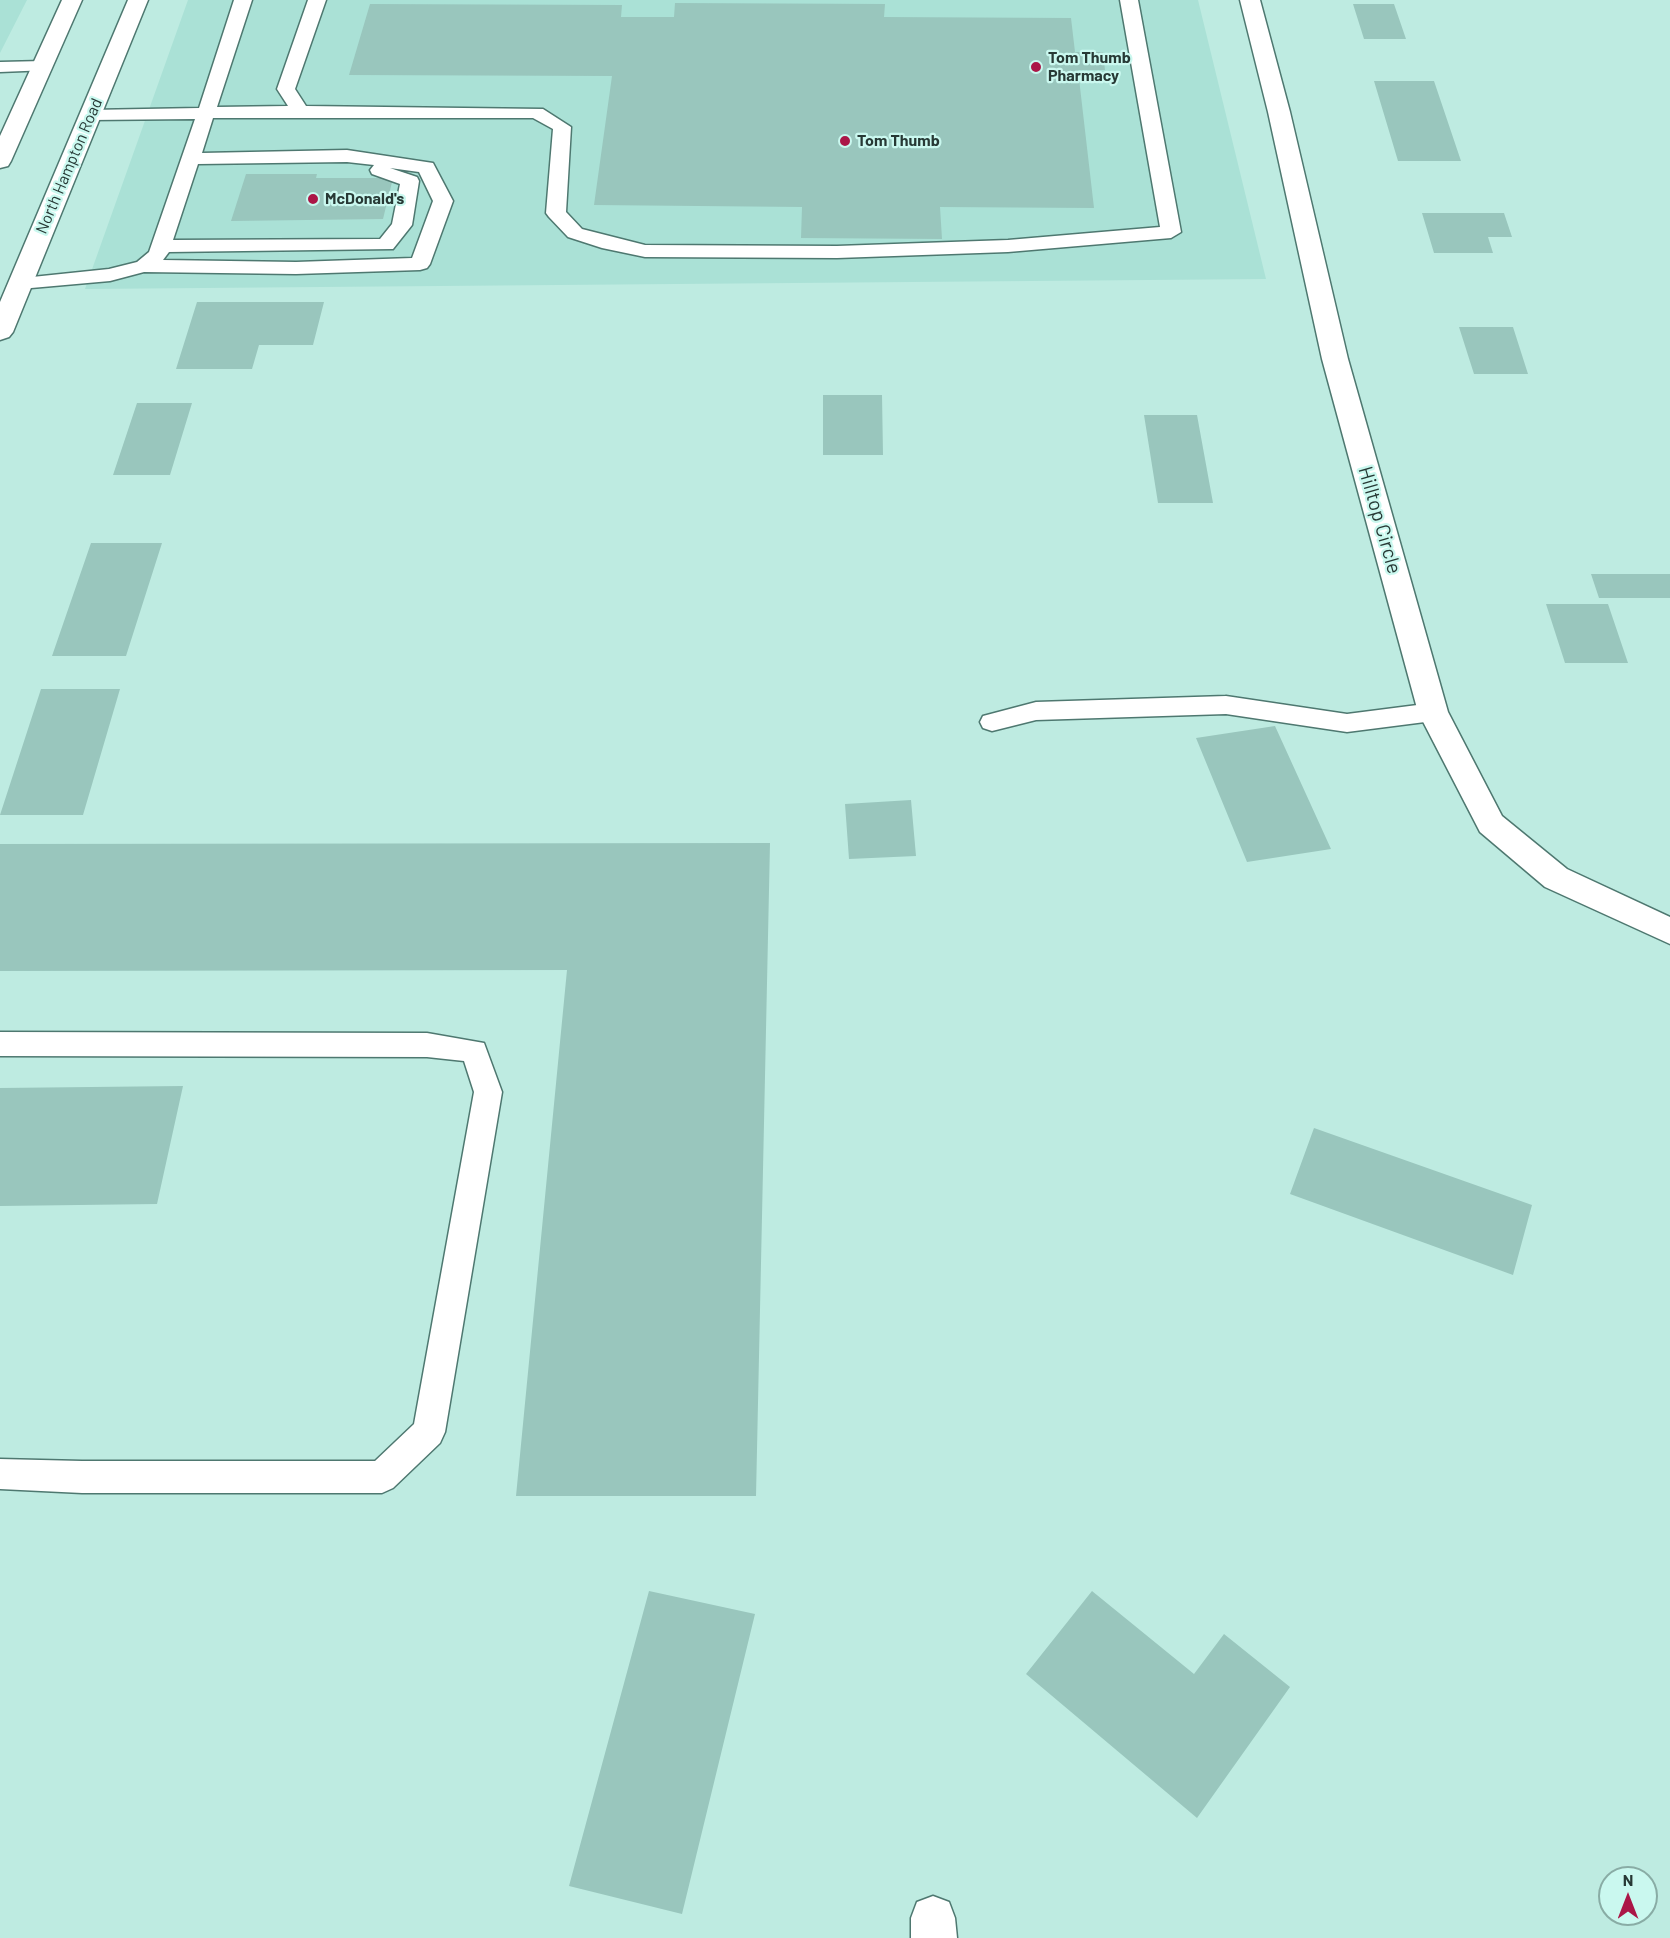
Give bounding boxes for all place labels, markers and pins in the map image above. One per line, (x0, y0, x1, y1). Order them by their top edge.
place label: Tom Thumb Pharmacy (1048, 48, 1131, 86)
marker: Tom Thumb Pharmacy (1029, 60, 1043, 74)
place label: Tom Thumb (857, 131, 940, 151)
marker: Tom Thumb (838, 134, 852, 148)
place label: McDonald's (325, 189, 404, 209)
marker: McDonald's (306, 192, 320, 206)

